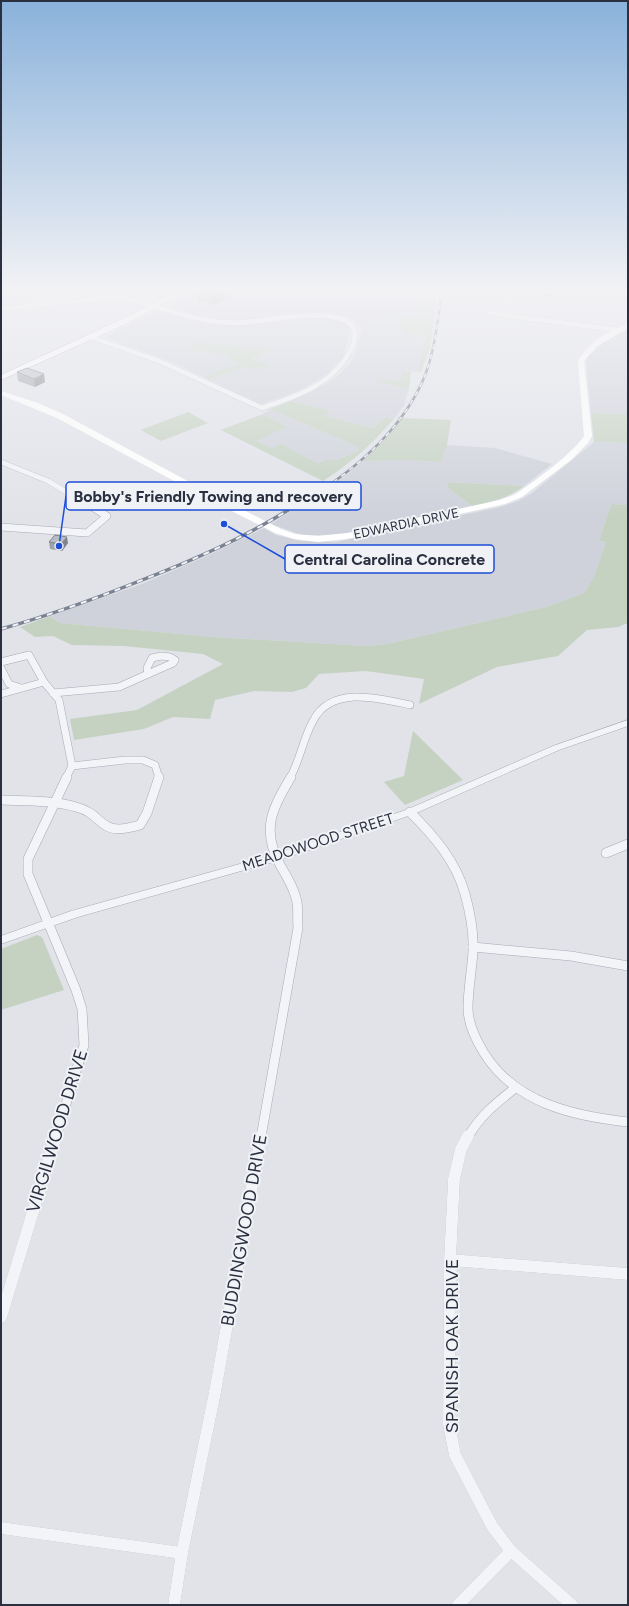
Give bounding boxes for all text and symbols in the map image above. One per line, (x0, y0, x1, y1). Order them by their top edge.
callout: Bobby's Friendly Towing and recovery (66, 482, 361, 510)
text: Bobby's Friendly Towing and recovery (73, 487, 353, 506)
street label: EDWARDIA DRIVE (352, 505, 460, 542)
callout: Central Carolina Concrete (285, 545, 494, 573)
text: Central Carolina Concrete (293, 550, 485, 569)
street label: MEADOWOOD STREET (240, 809, 397, 875)
street label: VIRGILWOOD DRIVE (22, 1047, 92, 1215)
street label: BUDDINGWOOD DRIVE (216, 1132, 272, 1328)
street label: SPANISH OAK DRIVE (441, 1259, 463, 1433)

